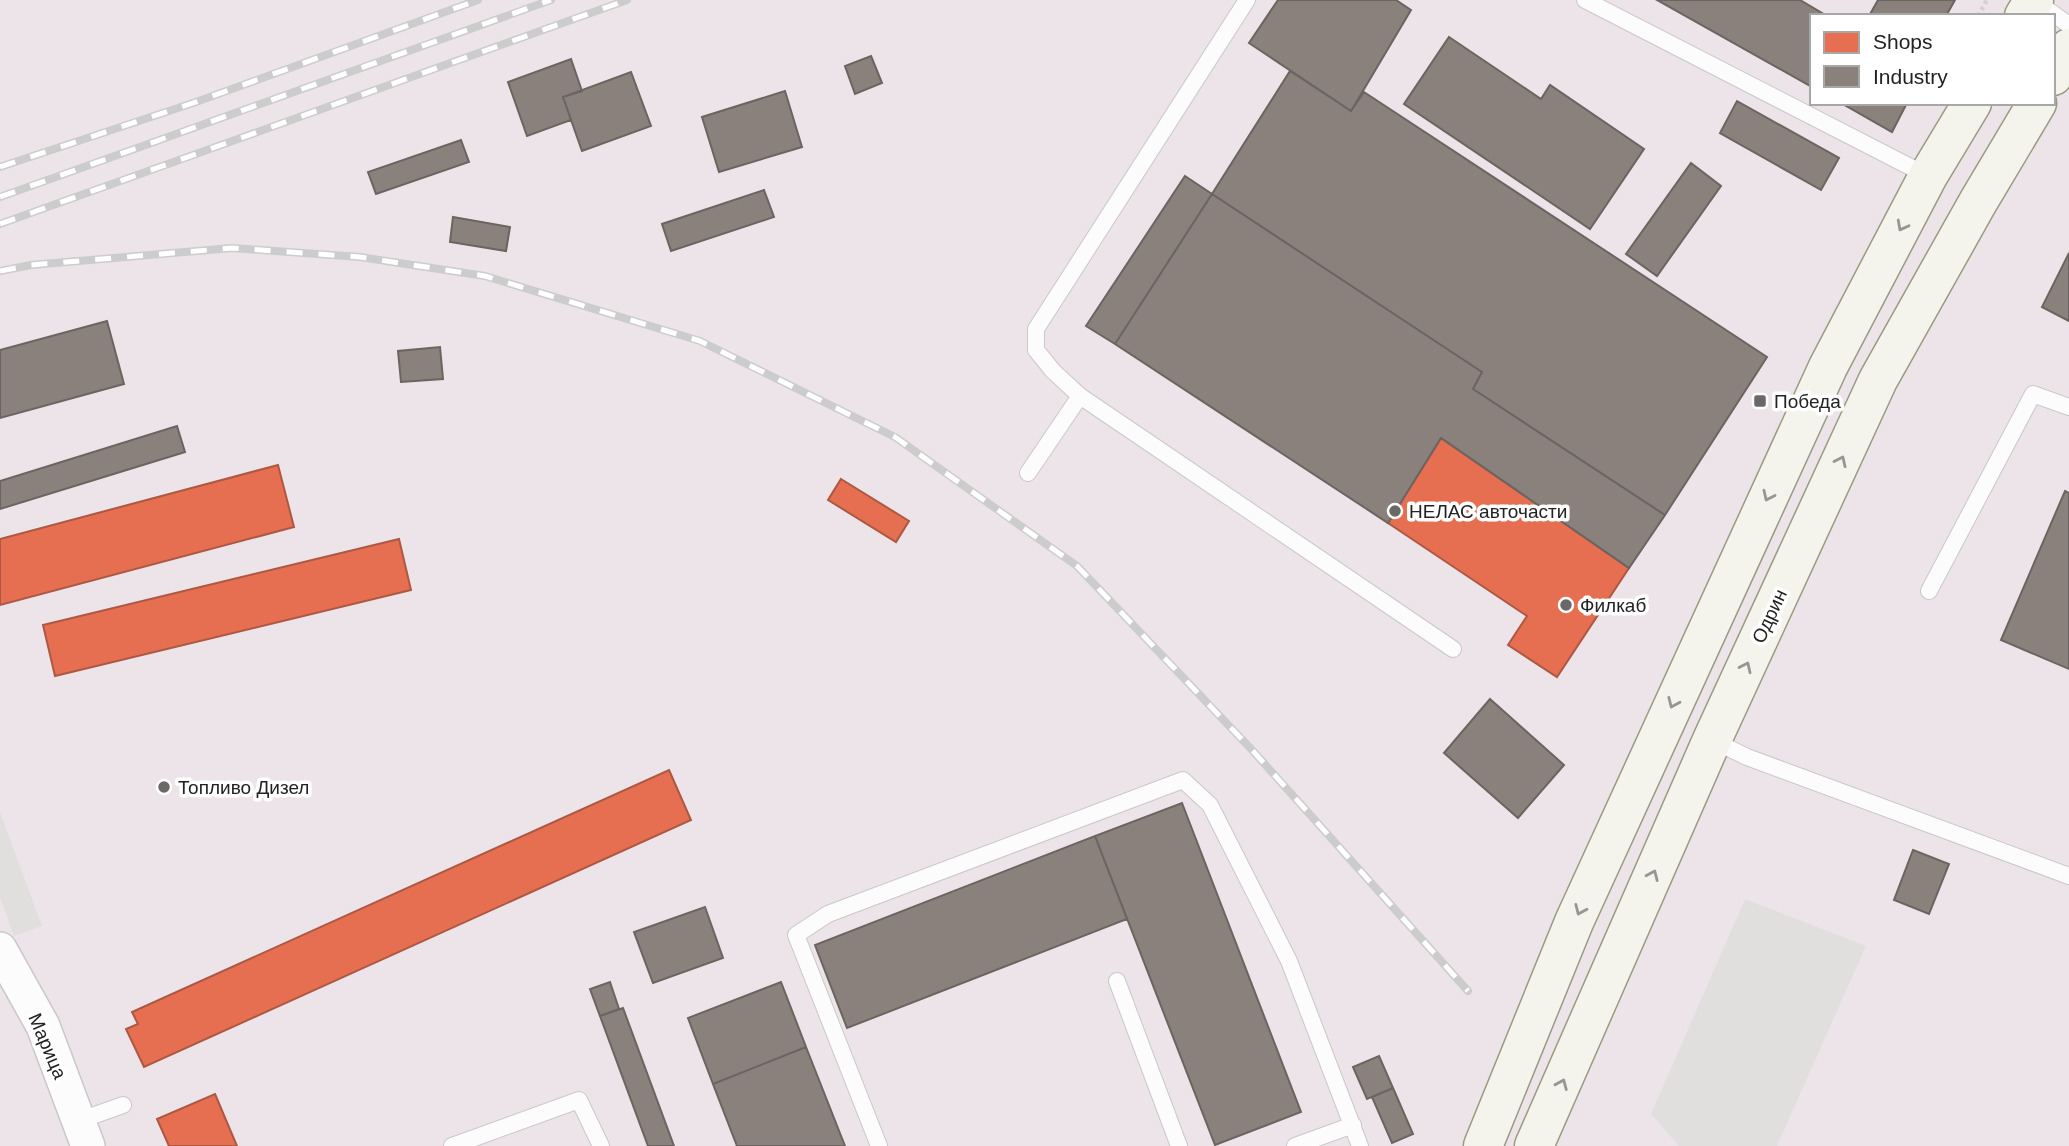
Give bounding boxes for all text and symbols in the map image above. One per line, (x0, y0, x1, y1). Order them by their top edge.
legend (1810, 14, 2055, 105)
text: Shops (1873, 30, 1933, 53)
text: Industry (1873, 65, 1948, 88)
one-way arrow (1896, 219, 1910, 232)
place label: Победа (1774, 391, 1841, 412)
marker: Победа (1752, 393, 1768, 409)
one-way arrow (1833, 456, 1847, 468)
one-way arrow (1762, 489, 1776, 501)
place label: НЕЛАС авточасти (1409, 501, 1567, 522)
marker: НЕЛАС авточасти (1387, 503, 1403, 519)
street label: Одрин (1748, 586, 1791, 647)
place label: Филкаб (1580, 595, 1646, 616)
marker: Филкаб (1558, 597, 1574, 613)
one-way arrow (1737, 662, 1751, 674)
one-way arrow (1668, 696, 1682, 708)
place label: Топливо Дизел (178, 777, 309, 798)
marker: Топливо Дизел (156, 779, 172, 795)
one-way arrow (1645, 870, 1659, 882)
one-way arrow (1574, 903, 1588, 915)
street label: Марица (24, 1010, 71, 1083)
one-way arrow (1554, 1078, 1568, 1091)

